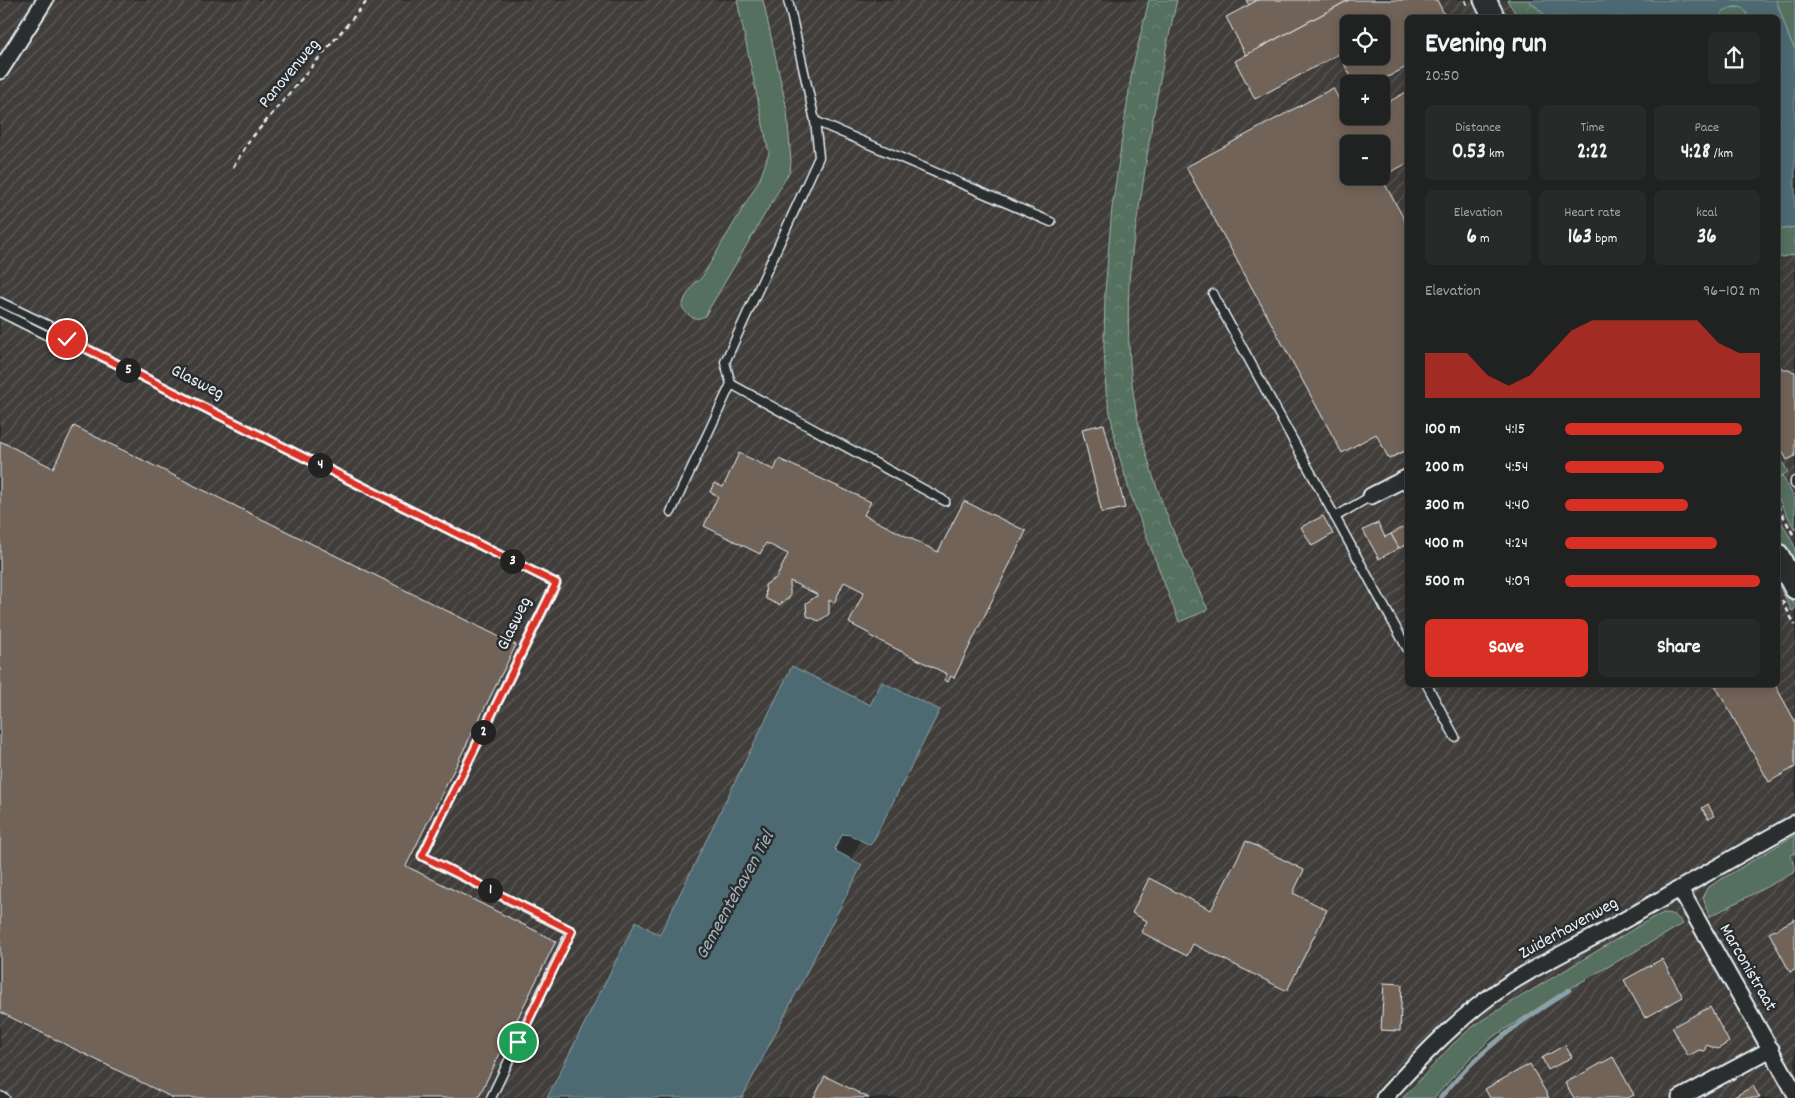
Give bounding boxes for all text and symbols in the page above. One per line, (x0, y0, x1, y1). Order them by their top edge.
map controls (1340, 15, 1390, 185)
button: locate (1340, 15, 1390, 65)
text: Evening run (1425, 26, 1547, 66)
button: share (1708, 32, 1760, 84)
street label: Panovenweg (253, 34, 327, 114)
text: 20:50 (1425, 65, 1460, 88)
button: + (1340, 75, 1390, 125)
text: Distance (1455, 118, 1501, 138)
text: Time (1581, 118, 1604, 138)
text: Pace (1694, 118, 1719, 138)
button: − (1340, 135, 1390, 185)
text: 0.53 (1452, 138, 1486, 168)
text: 2:22 (1577, 138, 1608, 168)
text: 4:28 (1681, 138, 1710, 168)
text: km (1486, 144, 1504, 164)
text: /km (1710, 144, 1733, 164)
text: Elevation (1454, 203, 1503, 223)
text: Heart rate (1564, 203, 1621, 223)
text: kcal (1696, 203, 1717, 223)
text: 6 (1467, 223, 1477, 253)
text: 163 (1568, 223, 1592, 253)
text: 36 (1697, 223, 1717, 253)
text: m (1477, 229, 1490, 249)
text: bpm (1592, 229, 1617, 249)
text: Elevation (1425, 280, 1481, 303)
text: 96–102 m (1703, 280, 1760, 303)
pin (46, 318, 88, 360)
icon: check (53, 325, 81, 353)
pin: 5 (116, 358, 140, 382)
street label: Glasweg (166, 359, 228, 407)
text: 5 (125, 360, 132, 380)
text: 100 m (1425, 418, 1461, 441)
text: 4:15 (1505, 418, 1525, 441)
pin: 4 (308, 452, 332, 478)
text: 4 (318, 455, 323, 475)
text: 200 m (1425, 456, 1464, 479)
text: 4:54 (1505, 456, 1528, 479)
text: 300 m (1425, 494, 1464, 517)
text: 4:40 (1505, 494, 1530, 517)
text: 400 m (1425, 532, 1464, 555)
text: 4:24 (1505, 532, 1528, 555)
pin: 3 (500, 548, 524, 574)
text: 3 (509, 551, 516, 571)
text: 500 m (1425, 570, 1465, 593)
text: 4:09 (1505, 570, 1530, 593)
street label: Glasweg (491, 593, 539, 655)
button: Save (1425, 619, 1588, 677)
button: Share (1598, 619, 1760, 677)
pin: 2 (470, 720, 496, 744)
text: 2 (480, 722, 487, 742)
water label: Gemeentehaven Tiel (690, 826, 783, 965)
pin: 1 (478, 878, 502, 902)
text: 1 (489, 880, 492, 900)
street label: Zuiderhavenweg (1515, 891, 1623, 967)
street label: Marconistraat (1712, 920, 1782, 1017)
pin (497, 1021, 539, 1063)
icon: arrive (504, 1028, 532, 1056)

